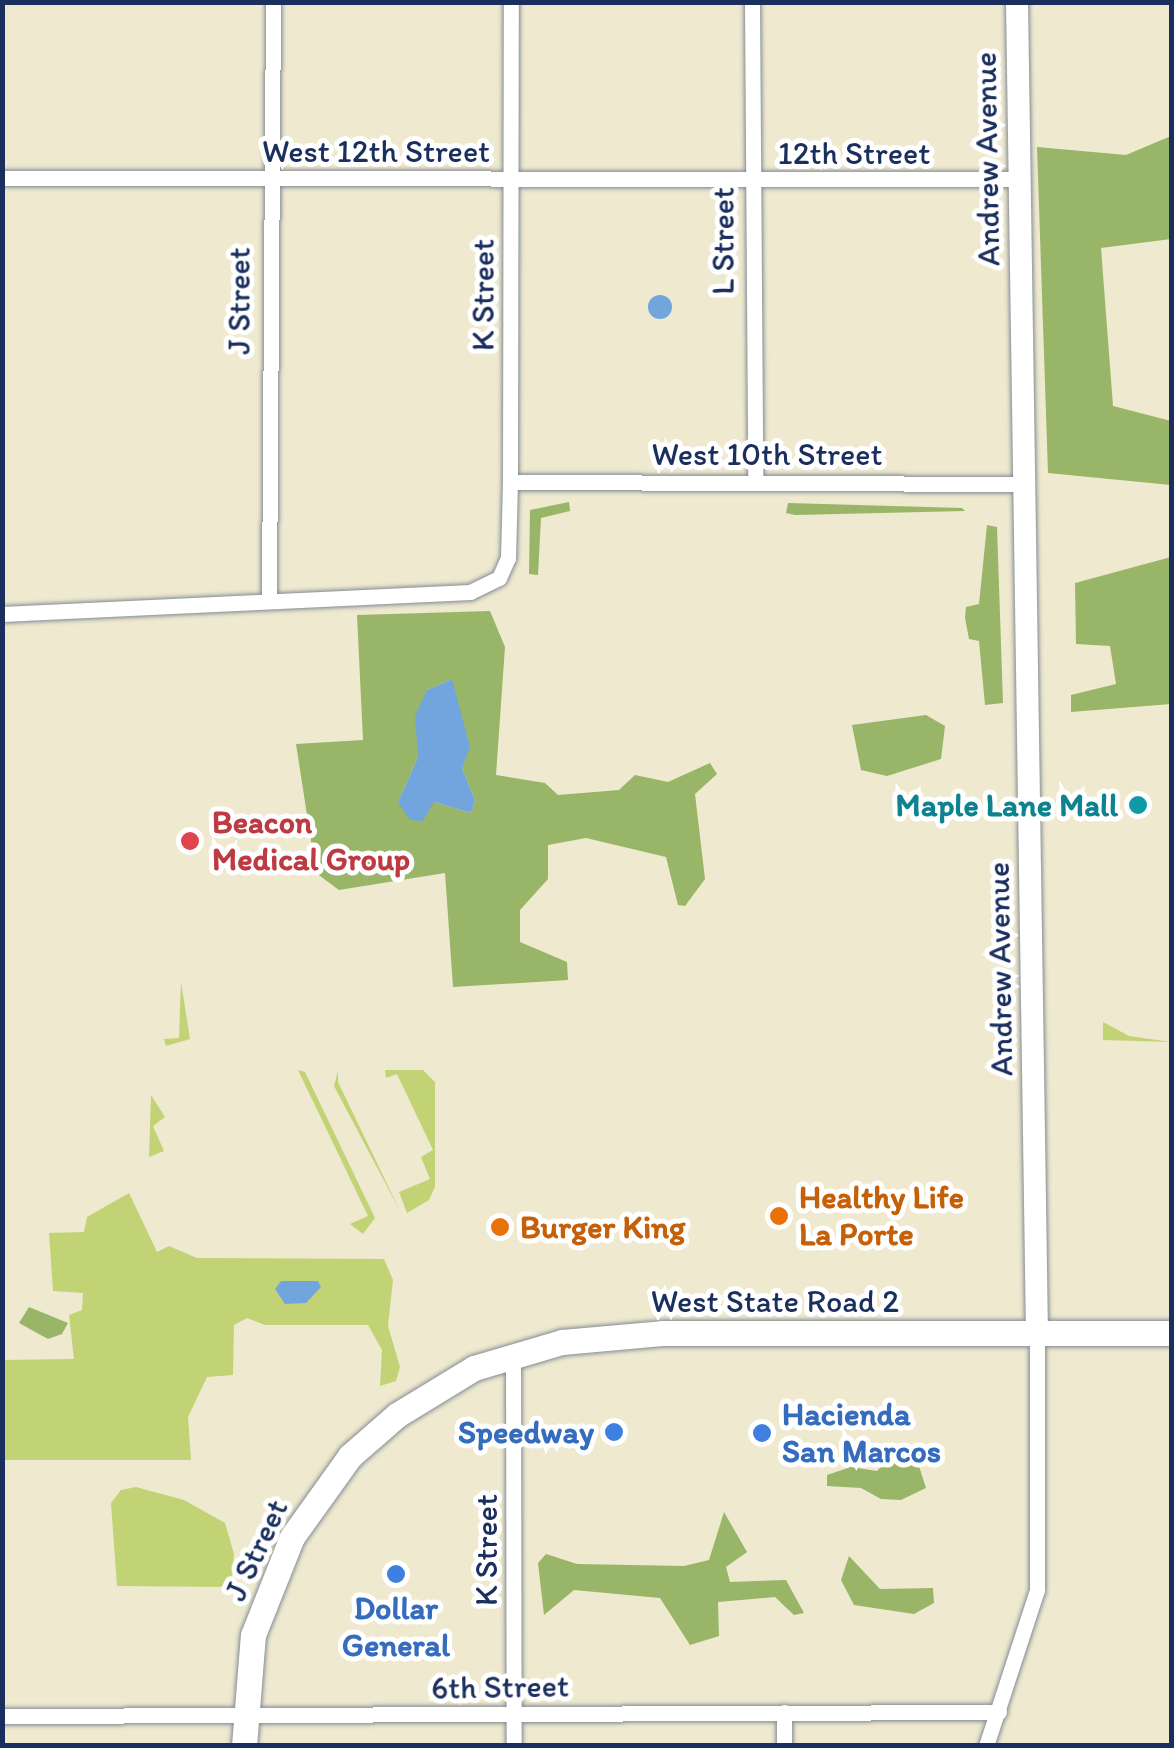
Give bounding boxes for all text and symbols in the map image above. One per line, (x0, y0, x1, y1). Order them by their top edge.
street label: Andrew Avenue (966, 52, 1008, 266)
street label: West 12th Street (263, 132, 489, 170)
street label: 12th Street (778, 134, 930, 172)
street label: L Street (704, 187, 742, 295)
street label: K Street (464, 239, 502, 351)
street label: J Street (220, 247, 258, 355)
street label: West 10th Street (652, 435, 882, 473)
place label: Maple Lane Mall (895, 786, 1118, 824)
marker: Maple Lane Mall (1127, 794, 1149, 816)
place label: Beacon Medical Group (212, 804, 410, 879)
marker: Beacon Medical Group (177, 828, 203, 854)
street label: Andrew Avenue (979, 862, 1021, 1076)
place label: Healthy Life La Porte (799, 1179, 964, 1254)
marker: Healthy Life La Porte (768, 1205, 790, 1227)
place label: Burger King (520, 1208, 685, 1246)
marker: Burger King (489, 1216, 511, 1238)
street label: West State Road 2 (651, 1282, 899, 1320)
place label: Hacienda San Marcos (782, 1396, 942, 1471)
place label: Speedway (458, 1413, 594, 1451)
marker: Speedway (603, 1421, 625, 1443)
marker: Hacienda San Marcos (751, 1422, 773, 1444)
street label: J Street (216, 1493, 296, 1607)
street label: K Street (467, 1494, 505, 1606)
marker: Dollar General (385, 1563, 407, 1585)
place label: Dollar General (342, 1590, 450, 1665)
street label: 6th Street (431, 1667, 569, 1707)

